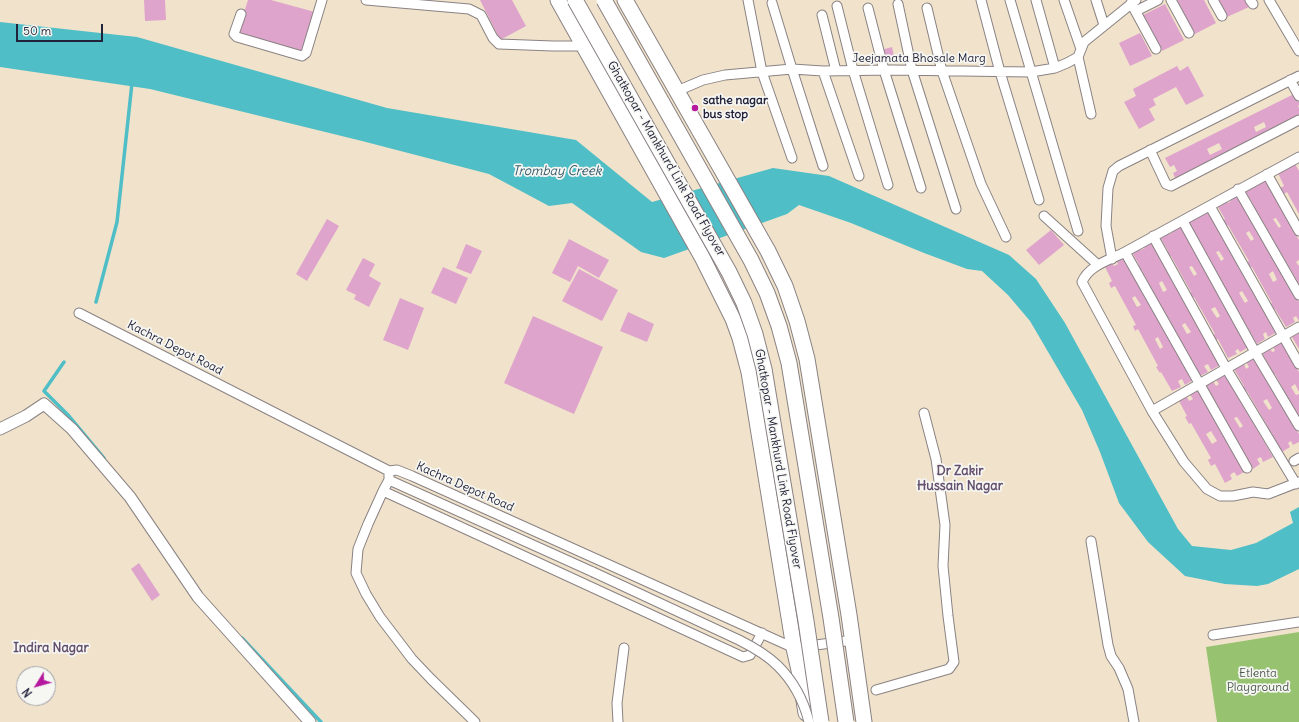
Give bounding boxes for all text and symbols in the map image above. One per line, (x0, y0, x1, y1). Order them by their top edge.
scale bar (18, 16, 105, 42)
text: 50 m (23, 23, 51, 38)
street label: Jeejamata Bhosale Marg (852, 52, 986, 66)
street label: Ghatkopar - Mankhurd Link Road Flyover (604, 59, 728, 259)
place label: sathe nagar bus stop (703, 94, 768, 122)
marker: sathe nagar bus stop (690, 103, 700, 113)
water label: Trombay Creek (513, 163, 601, 179)
street label: Kachra Depot Road (125, 318, 225, 378)
street label: Ghatkopar - Mankhurd Link Road Flyover (752, 348, 804, 570)
street label: Kachra Depot Road (414, 459, 516, 515)
district label: Dr Zakir Hussain Nagar (917, 463, 1003, 494)
district label: Indira Nagar (13, 640, 89, 656)
north arrow (16, 666, 56, 706)
park label: Etlenta Playground (1227, 667, 1289, 695)
text: N (19, 685, 35, 700)

